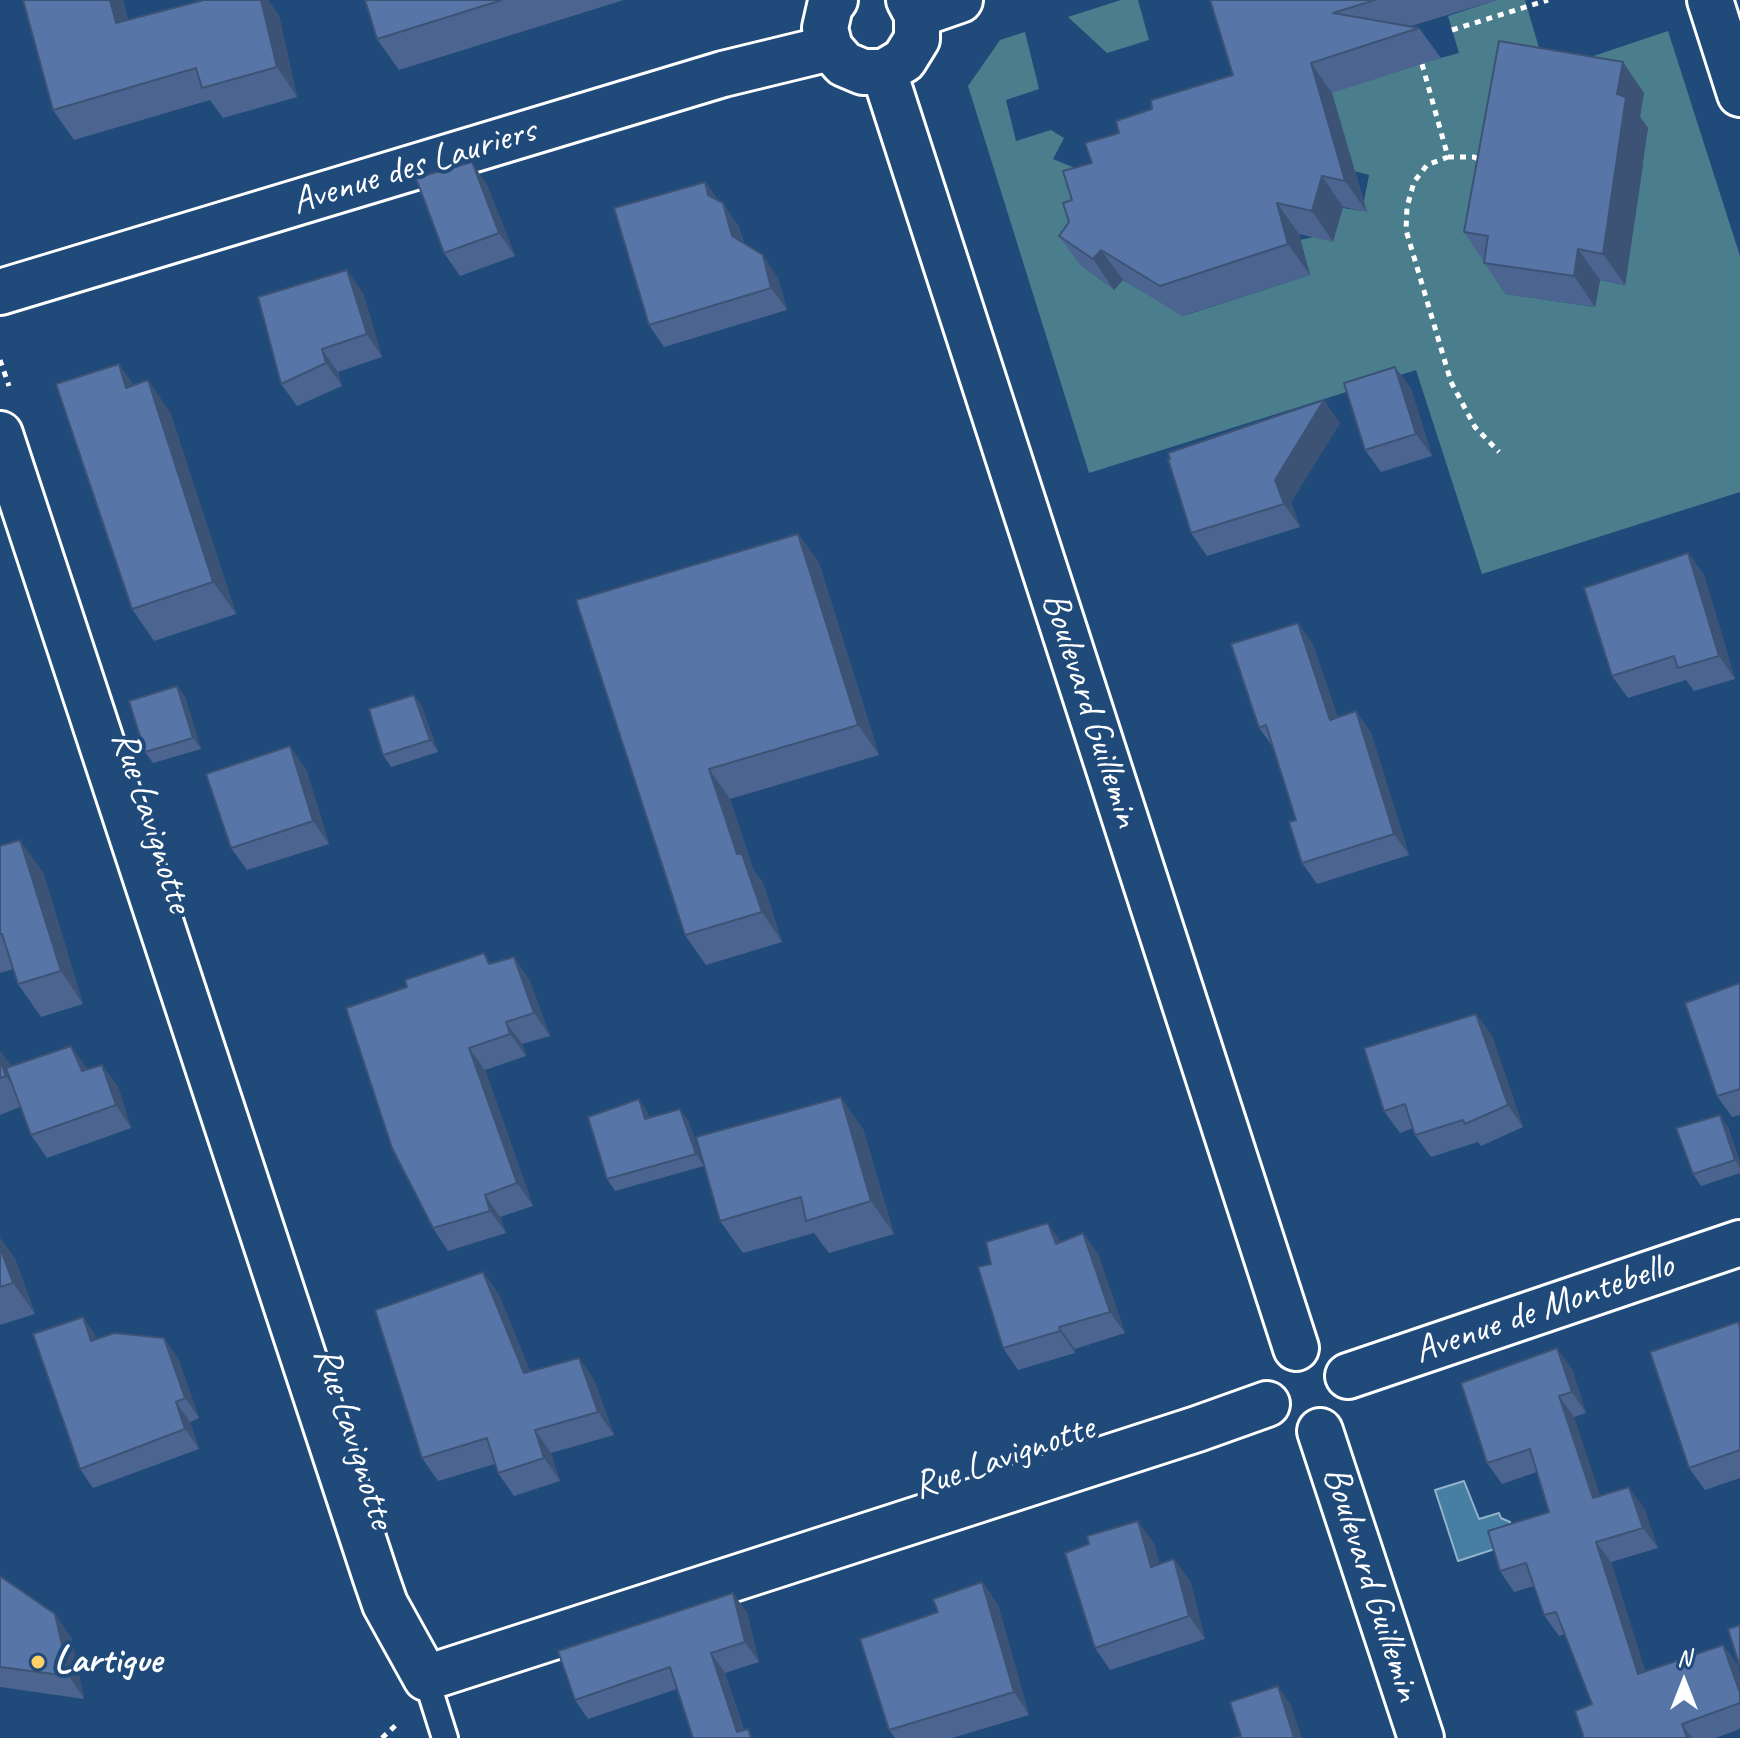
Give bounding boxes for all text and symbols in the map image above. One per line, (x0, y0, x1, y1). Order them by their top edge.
street label: Avenue des Lauriers (287, 108, 541, 226)
street label: Boulevard Guillemin (1031, 587, 1149, 833)
street label: Rue Lavignotte (100, 726, 202, 918)
street label: Avenue de Montebello (1408, 1243, 1680, 1375)
street label: Rue Lavignotte (302, 1342, 404, 1534)
street label: Rue Lavignotte (908, 1406, 1100, 1510)
street label: Boulevard Guillemin (1312, 1461, 1430, 1707)
place label: Lartigue (54, 1639, 161, 1685)
north arrow (1644, 1642, 1724, 1722)
text: N (1677, 1644, 1691, 1672)
marker: Lartigue (29, 1653, 47, 1671)

